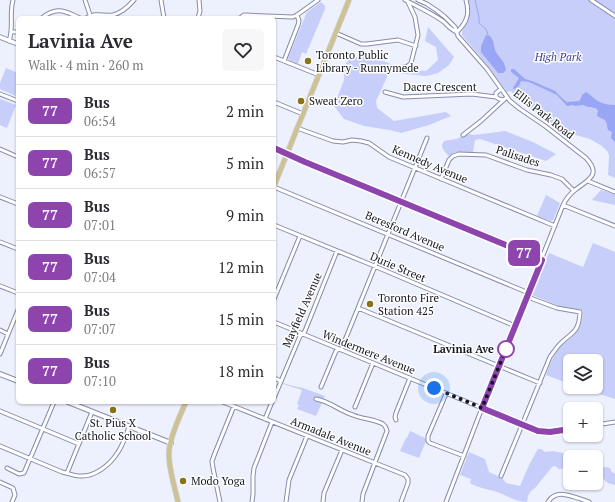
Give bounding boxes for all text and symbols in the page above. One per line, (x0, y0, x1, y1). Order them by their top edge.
text: Lavinia Ave (28, 28, 133, 53)
button: heart (222, 29, 264, 71)
place label: Toronto Public Library - Runnymede (316, 48, 419, 75)
park label: High Park (534, 50, 582, 64)
text: Walk · 4 min · 260 m (28, 56, 143, 74)
marker: Toronto Public Library - Runnymede (303, 56, 313, 66)
street label: Dacre Crescent (403, 80, 477, 94)
street label: Ellis Park Road (511, 86, 577, 142)
text: Bus (84, 92, 110, 112)
place label: Sweat Zero (309, 94, 363, 108)
marker: Sweat Zero (296, 96, 306, 106)
text: 77 (42, 101, 58, 120)
text: 2 min (226, 101, 264, 121)
text: 06:54 (84, 112, 116, 130)
street label: Kennedy Avenue (390, 142, 470, 186)
street label: Palisades (494, 142, 542, 170)
text: Bus (84, 144, 110, 164)
text: 77 (42, 153, 58, 172)
text: 5 min (226, 153, 264, 173)
text: 06:57 (84, 164, 116, 182)
text: Bus (84, 196, 110, 216)
text: 77 (42, 205, 58, 224)
text: 9 min (226, 205, 264, 225)
street label: Beresford Avenue (363, 208, 447, 254)
text: 07:01 (84, 216, 116, 234)
line badge: 77 (506, 240, 542, 266)
text: 77 (516, 243, 532, 262)
text: Bus (84, 248, 110, 268)
street label: Durie Street (368, 249, 428, 285)
text: 77 (42, 257, 58, 276)
text: 12 min (218, 257, 264, 277)
text: 07:04 (84, 268, 116, 286)
street label: Mayfield Avenue (279, 270, 325, 350)
place label: Toronto Fire Station 425 (378, 291, 439, 318)
marker: Toronto Fire Station 425 (365, 299, 375, 309)
text: Bus (84, 300, 110, 320)
text: 77 (42, 309, 58, 328)
text: 15 min (218, 309, 264, 329)
text: 07:07 (84, 320, 116, 338)
street label: Windermere Avenue (320, 327, 418, 377)
marker: Lavinia Ave (497, 340, 515, 358)
place label: Lavinia Ave (433, 342, 494, 356)
text: Bus (84, 352, 110, 372)
map controls (563, 354, 603, 490)
button: layers (563, 354, 603, 394)
text: 77 (42, 361, 58, 380)
text: 18 min (218, 361, 264, 381)
text: 07:10 (84, 372, 116, 390)
your location (424, 378, 444, 398)
button: + (563, 402, 603, 442)
marker: St. Pius X Catholic School (108, 405, 118, 415)
street label: Armadale Avenue (289, 413, 374, 459)
place label: St. Pius X Catholic School (75, 416, 151, 443)
button: − (563, 450, 603, 490)
place label: Modo Yoga (191, 474, 245, 488)
marker: Modo Yoga (178, 476, 188, 486)

